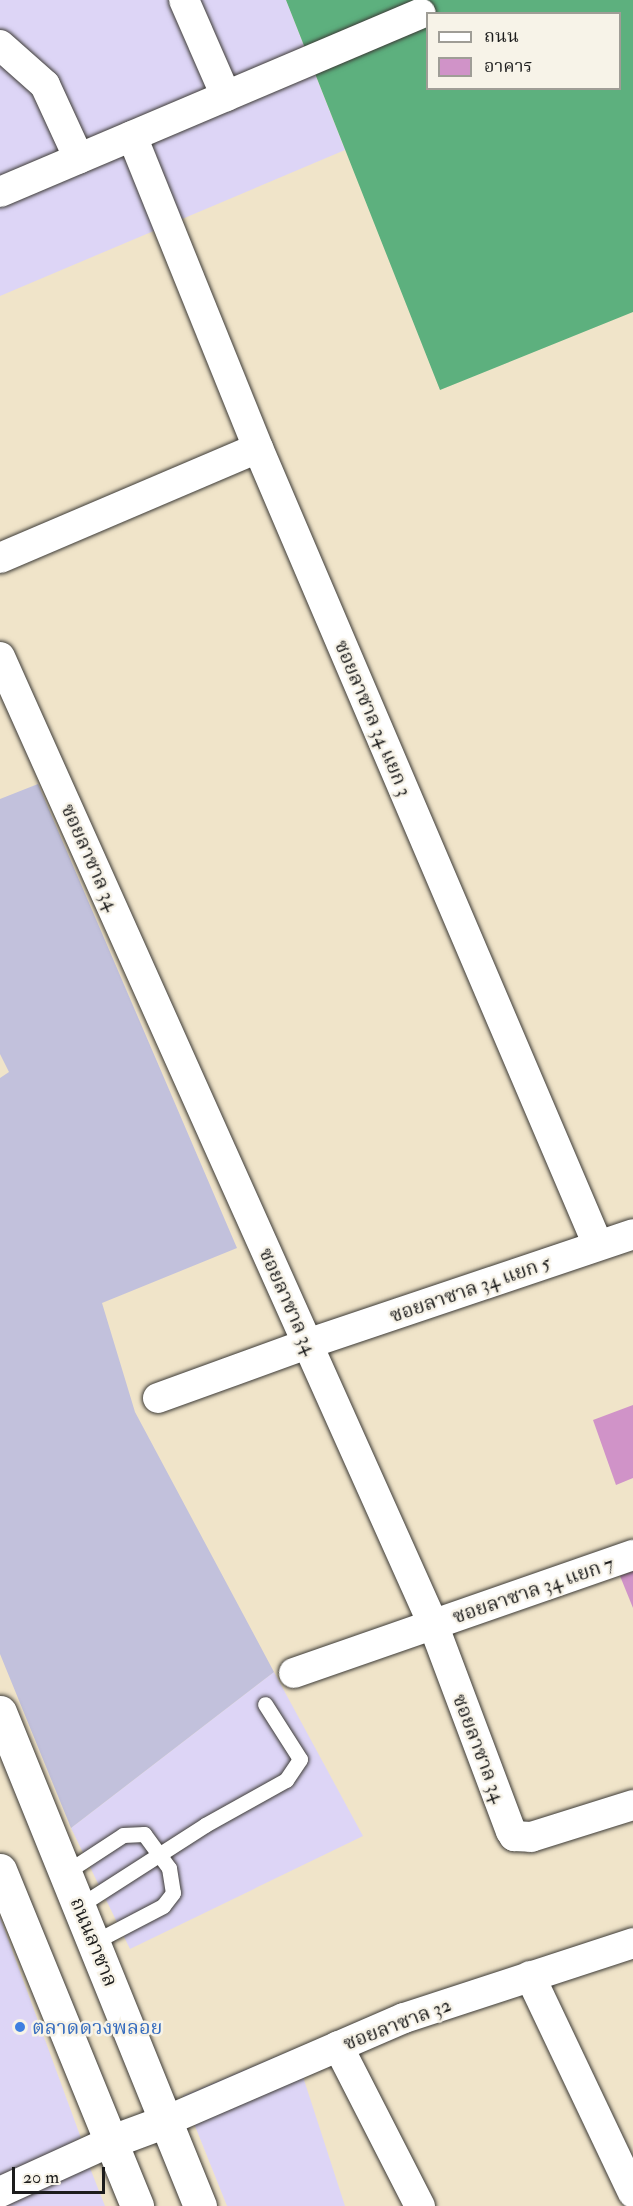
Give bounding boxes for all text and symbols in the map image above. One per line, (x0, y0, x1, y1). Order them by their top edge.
legend (426, 12, 621, 90)
text: ถนน (484, 25, 519, 48)
text: อาคาร (484, 55, 533, 78)
street label: ซอยลาซาล 34 แยก 3 (329, 636, 417, 800)
street label: ซอยลาซาล 34 (56, 800, 124, 914)
street label: ซอยลาซาล 34 (254, 1244, 322, 1358)
street label: ซอยลาซาล 34 แยก 5 (386, 1250, 554, 1328)
street label: ซอยลาซาล 34 แยก 7 (449, 1551, 617, 1629)
street label: ซอยลาซาล 34 (447, 1690, 511, 1806)
street label: ถนนลาซาล (65, 1894, 123, 1990)
street label: ซอยลาซาล 32 (340, 1992, 454, 2056)
place label: ตลาดดวงพลอย (32, 2015, 162, 2039)
marker: ตลาดดวงพลอย (13, 2020, 27, 2034)
scale bar (15, 2155, 108, 2193)
text: 20 m (23, 2166, 59, 2189)

